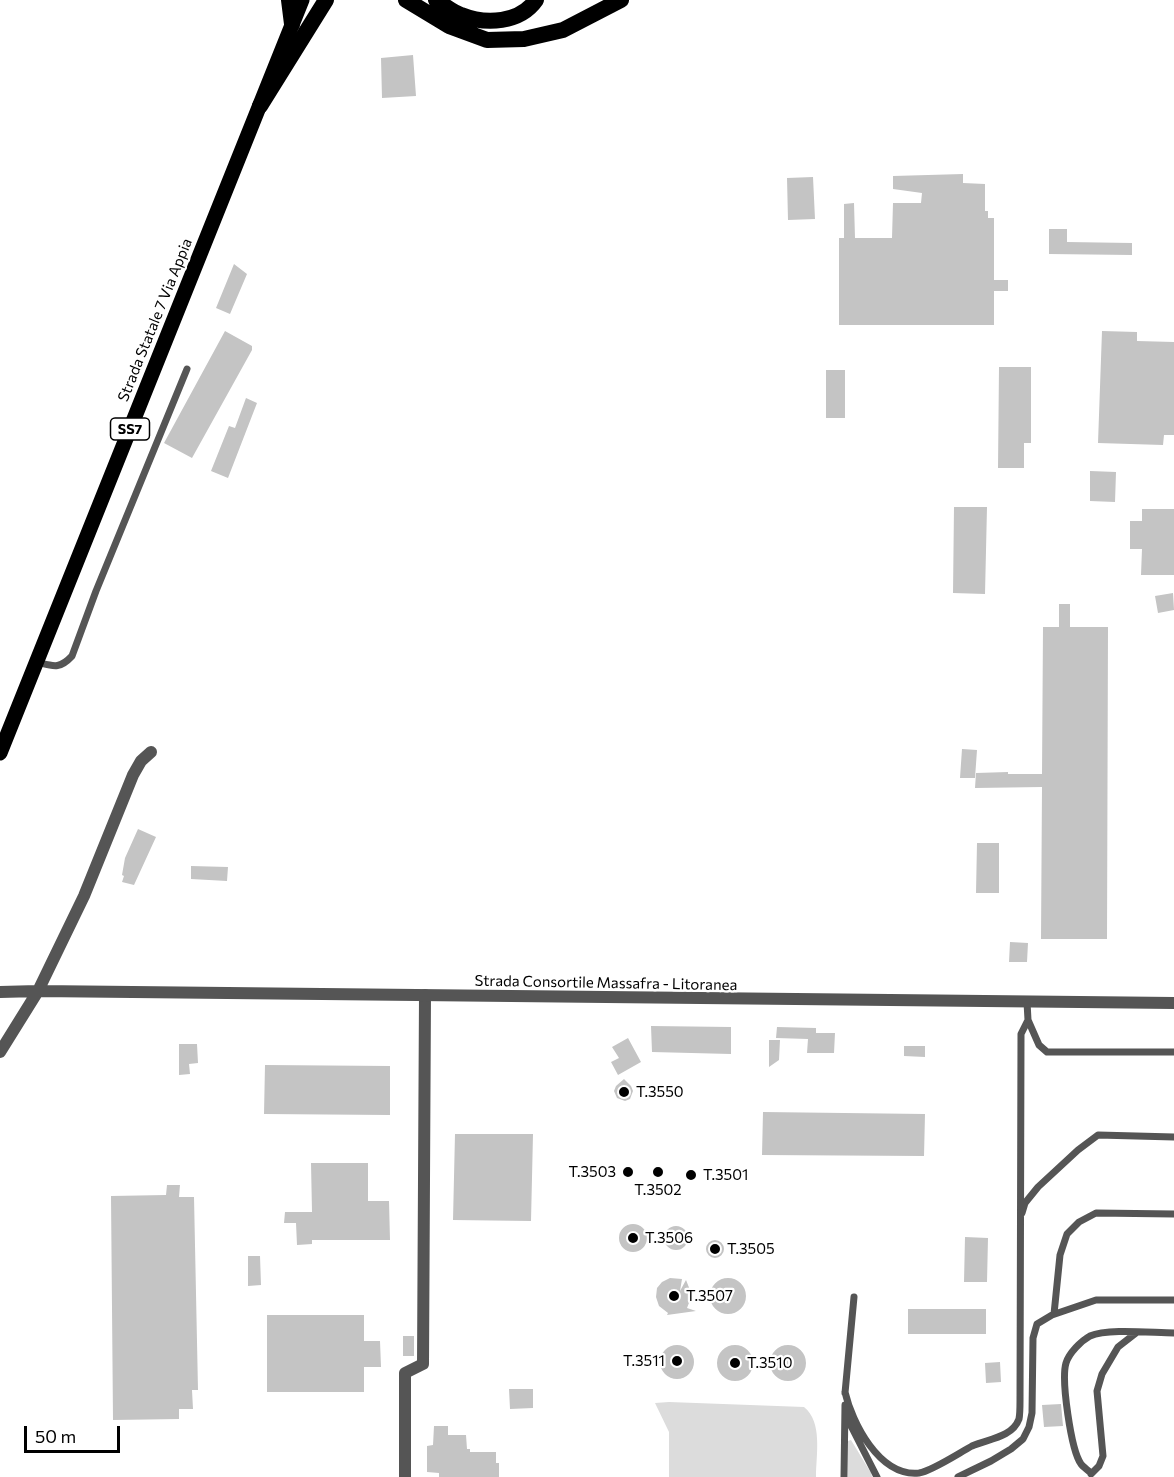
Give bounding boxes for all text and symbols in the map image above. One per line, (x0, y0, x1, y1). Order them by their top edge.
street label: Strada Statale 7 Via Appia (114, 236, 196, 404)
road number: SS7 (110, 418, 150, 440)
street label: Strada Consortile Massafra - Litoranea (474, 972, 738, 994)
place label: T.3550 (636, 1083, 684, 1101)
marker: T.3550 (617, 1085, 631, 1099)
place label: T.3503 (568, 1163, 616, 1181)
marker: T.3503 (621, 1165, 635, 1179)
marker: T.3502 (651, 1165, 665, 1179)
place label: T.3501 (703, 1166, 748, 1184)
marker: T.3501 (684, 1168, 698, 1182)
place label: T.3502 (634, 1181, 682, 1199)
place label: T.3506 (645, 1229, 693, 1247)
marker: T.3506 (626, 1231, 640, 1245)
place label: T.3505 (727, 1240, 775, 1258)
marker: T.3505 (708, 1242, 722, 1256)
place label: T.3507 (686, 1287, 733, 1305)
marker: T.3507 (667, 1289, 681, 1303)
place label: T.3511 (623, 1352, 665, 1370)
marker: T.3511 (670, 1354, 684, 1368)
place label: T.3510 (747, 1354, 792, 1372)
marker: T.3510 (728, 1356, 742, 1370)
scale bar (27, 1414, 123, 1452)
text: 50 m (35, 1425, 76, 1447)

